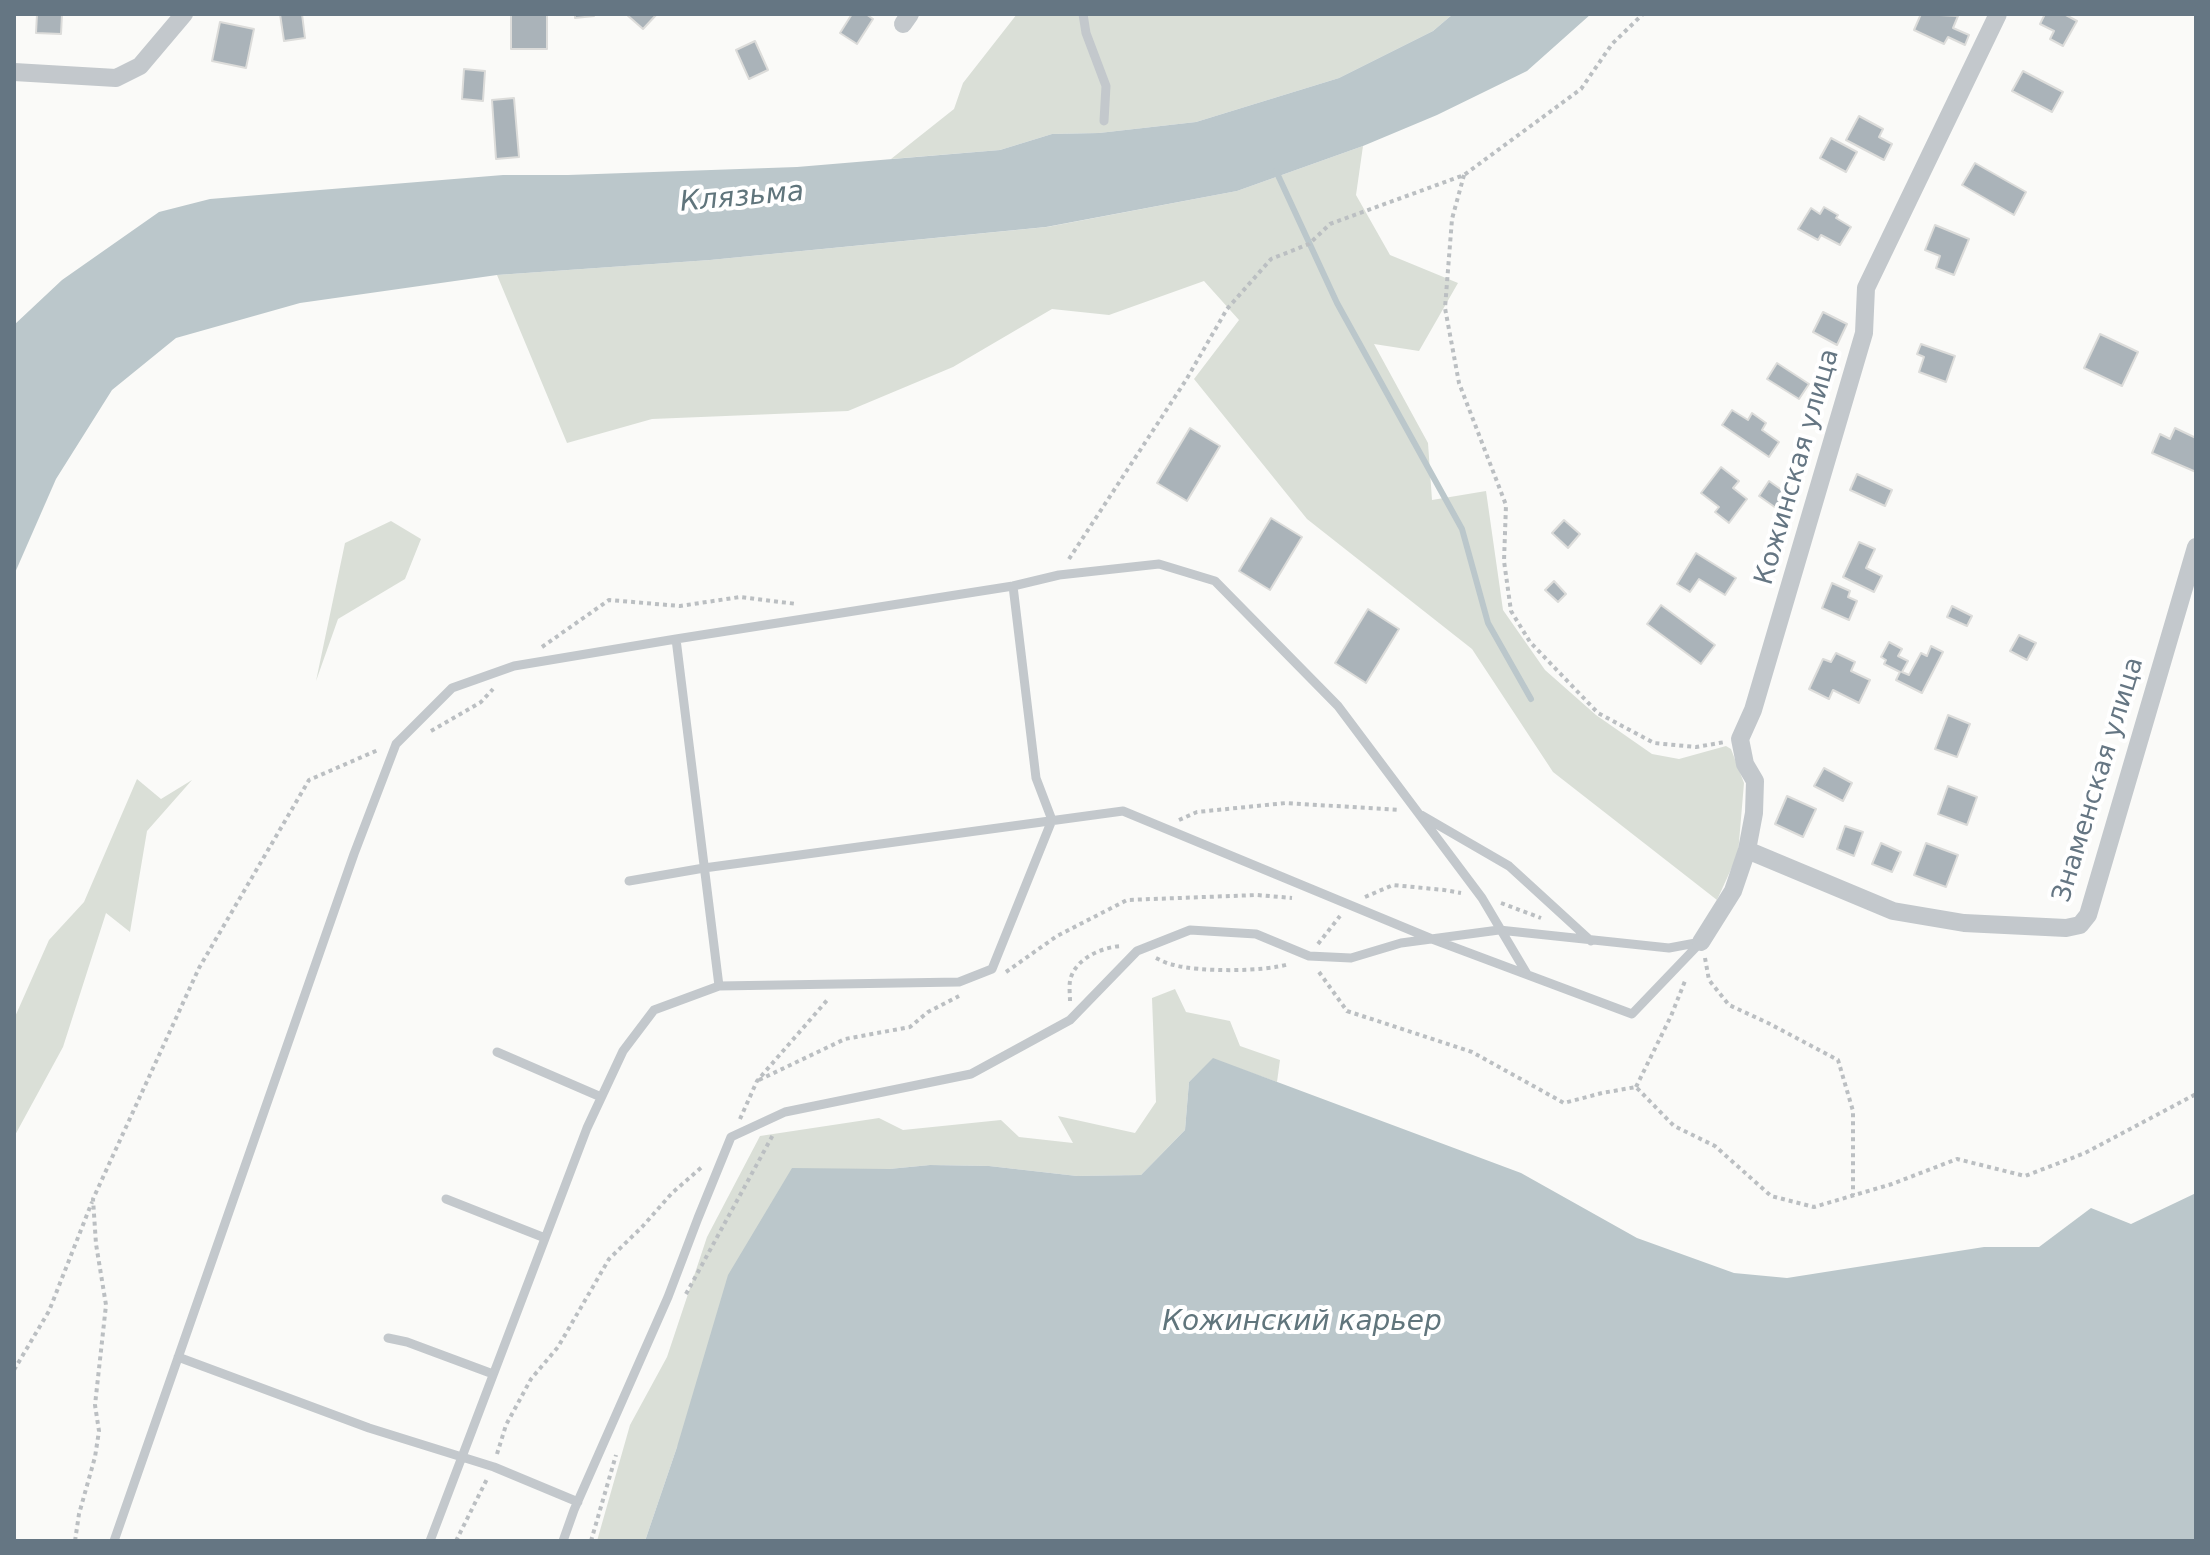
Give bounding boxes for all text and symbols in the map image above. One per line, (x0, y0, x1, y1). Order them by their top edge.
water label: Клязьма (679, 176, 805, 220)
street label: Кожинская улица (1749, 345, 1847, 589)
street label: Знаменская улица (2047, 654, 2151, 906)
water label: Кожинский карьер (1162, 1306, 1442, 1340)

